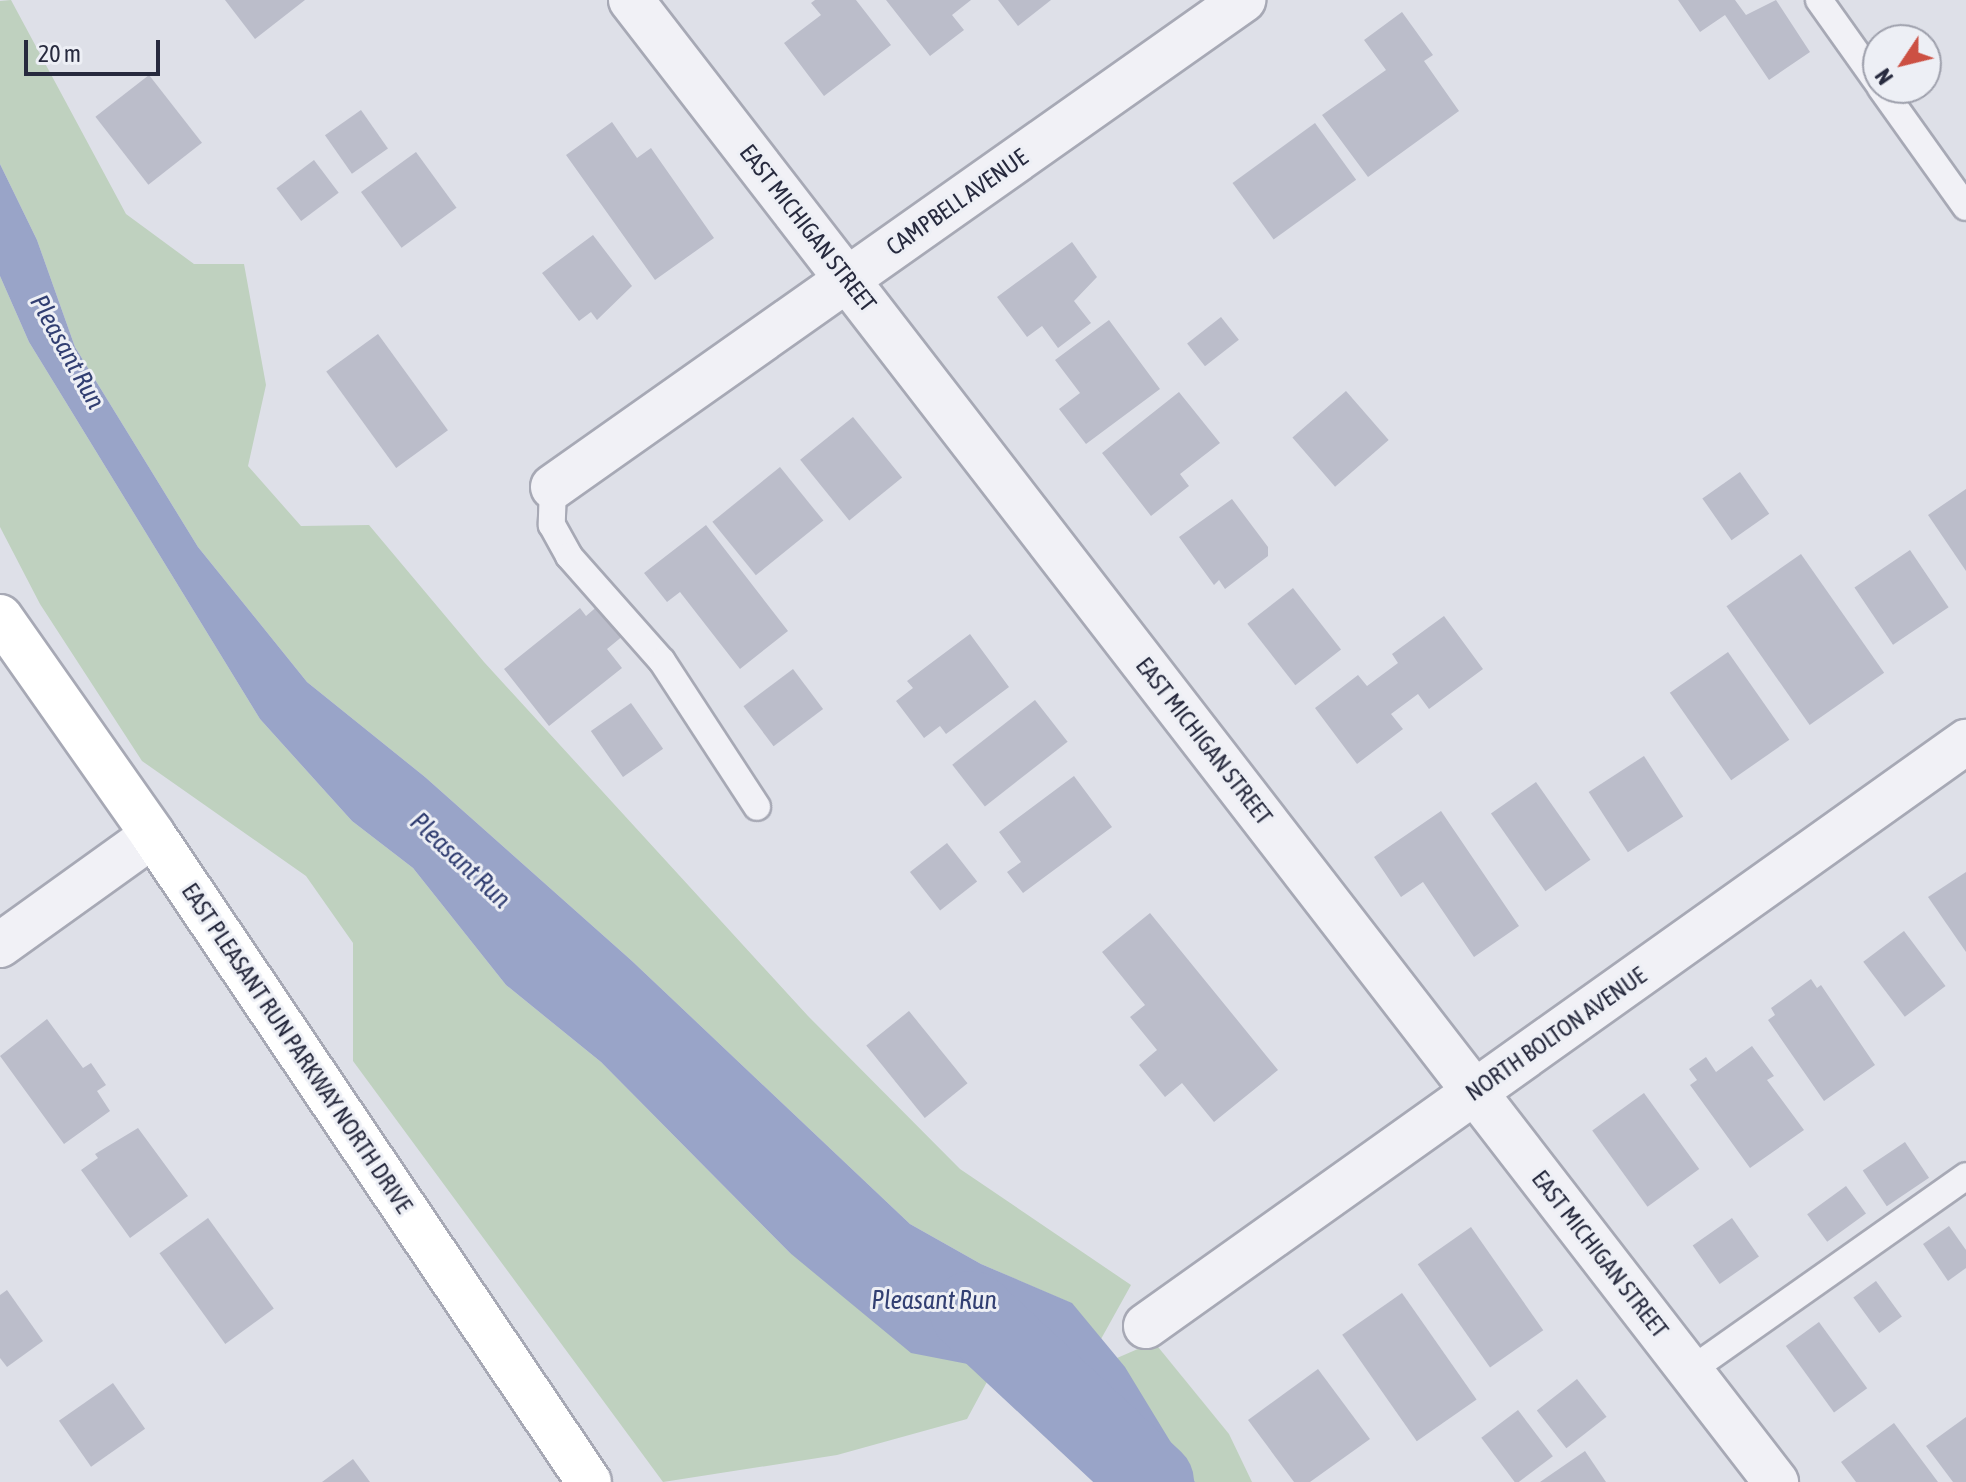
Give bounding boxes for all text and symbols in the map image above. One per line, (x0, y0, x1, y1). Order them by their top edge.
scale bar (28, 24, 164, 74)
north arrow (1862, 24, 1942, 104)
text: 20 m (38, 40, 81, 67)
text: N (1870, 64, 1898, 89)
street label: EAST MICHIGAN STREET (734, 139, 882, 317)
street label: CAMPBELL AVENUE (881, 143, 1033, 261)
water label: Pleasant Run (23, 289, 111, 415)
street label: EAST MICHIGAN STREET (1130, 652, 1278, 830)
water label: Pleasant Run (403, 807, 517, 915)
street label: EAST PLEASANT RUN PARKWAY NORTH DRIVE (176, 878, 418, 1218)
street label: NORTH BOLTON AVENUE (1460, 961, 1652, 1107)
street label: EAST MICHIGAN STREET (1526, 1165, 1674, 1343)
water label: Pleasant Run (871, 1285, 997, 1317)

